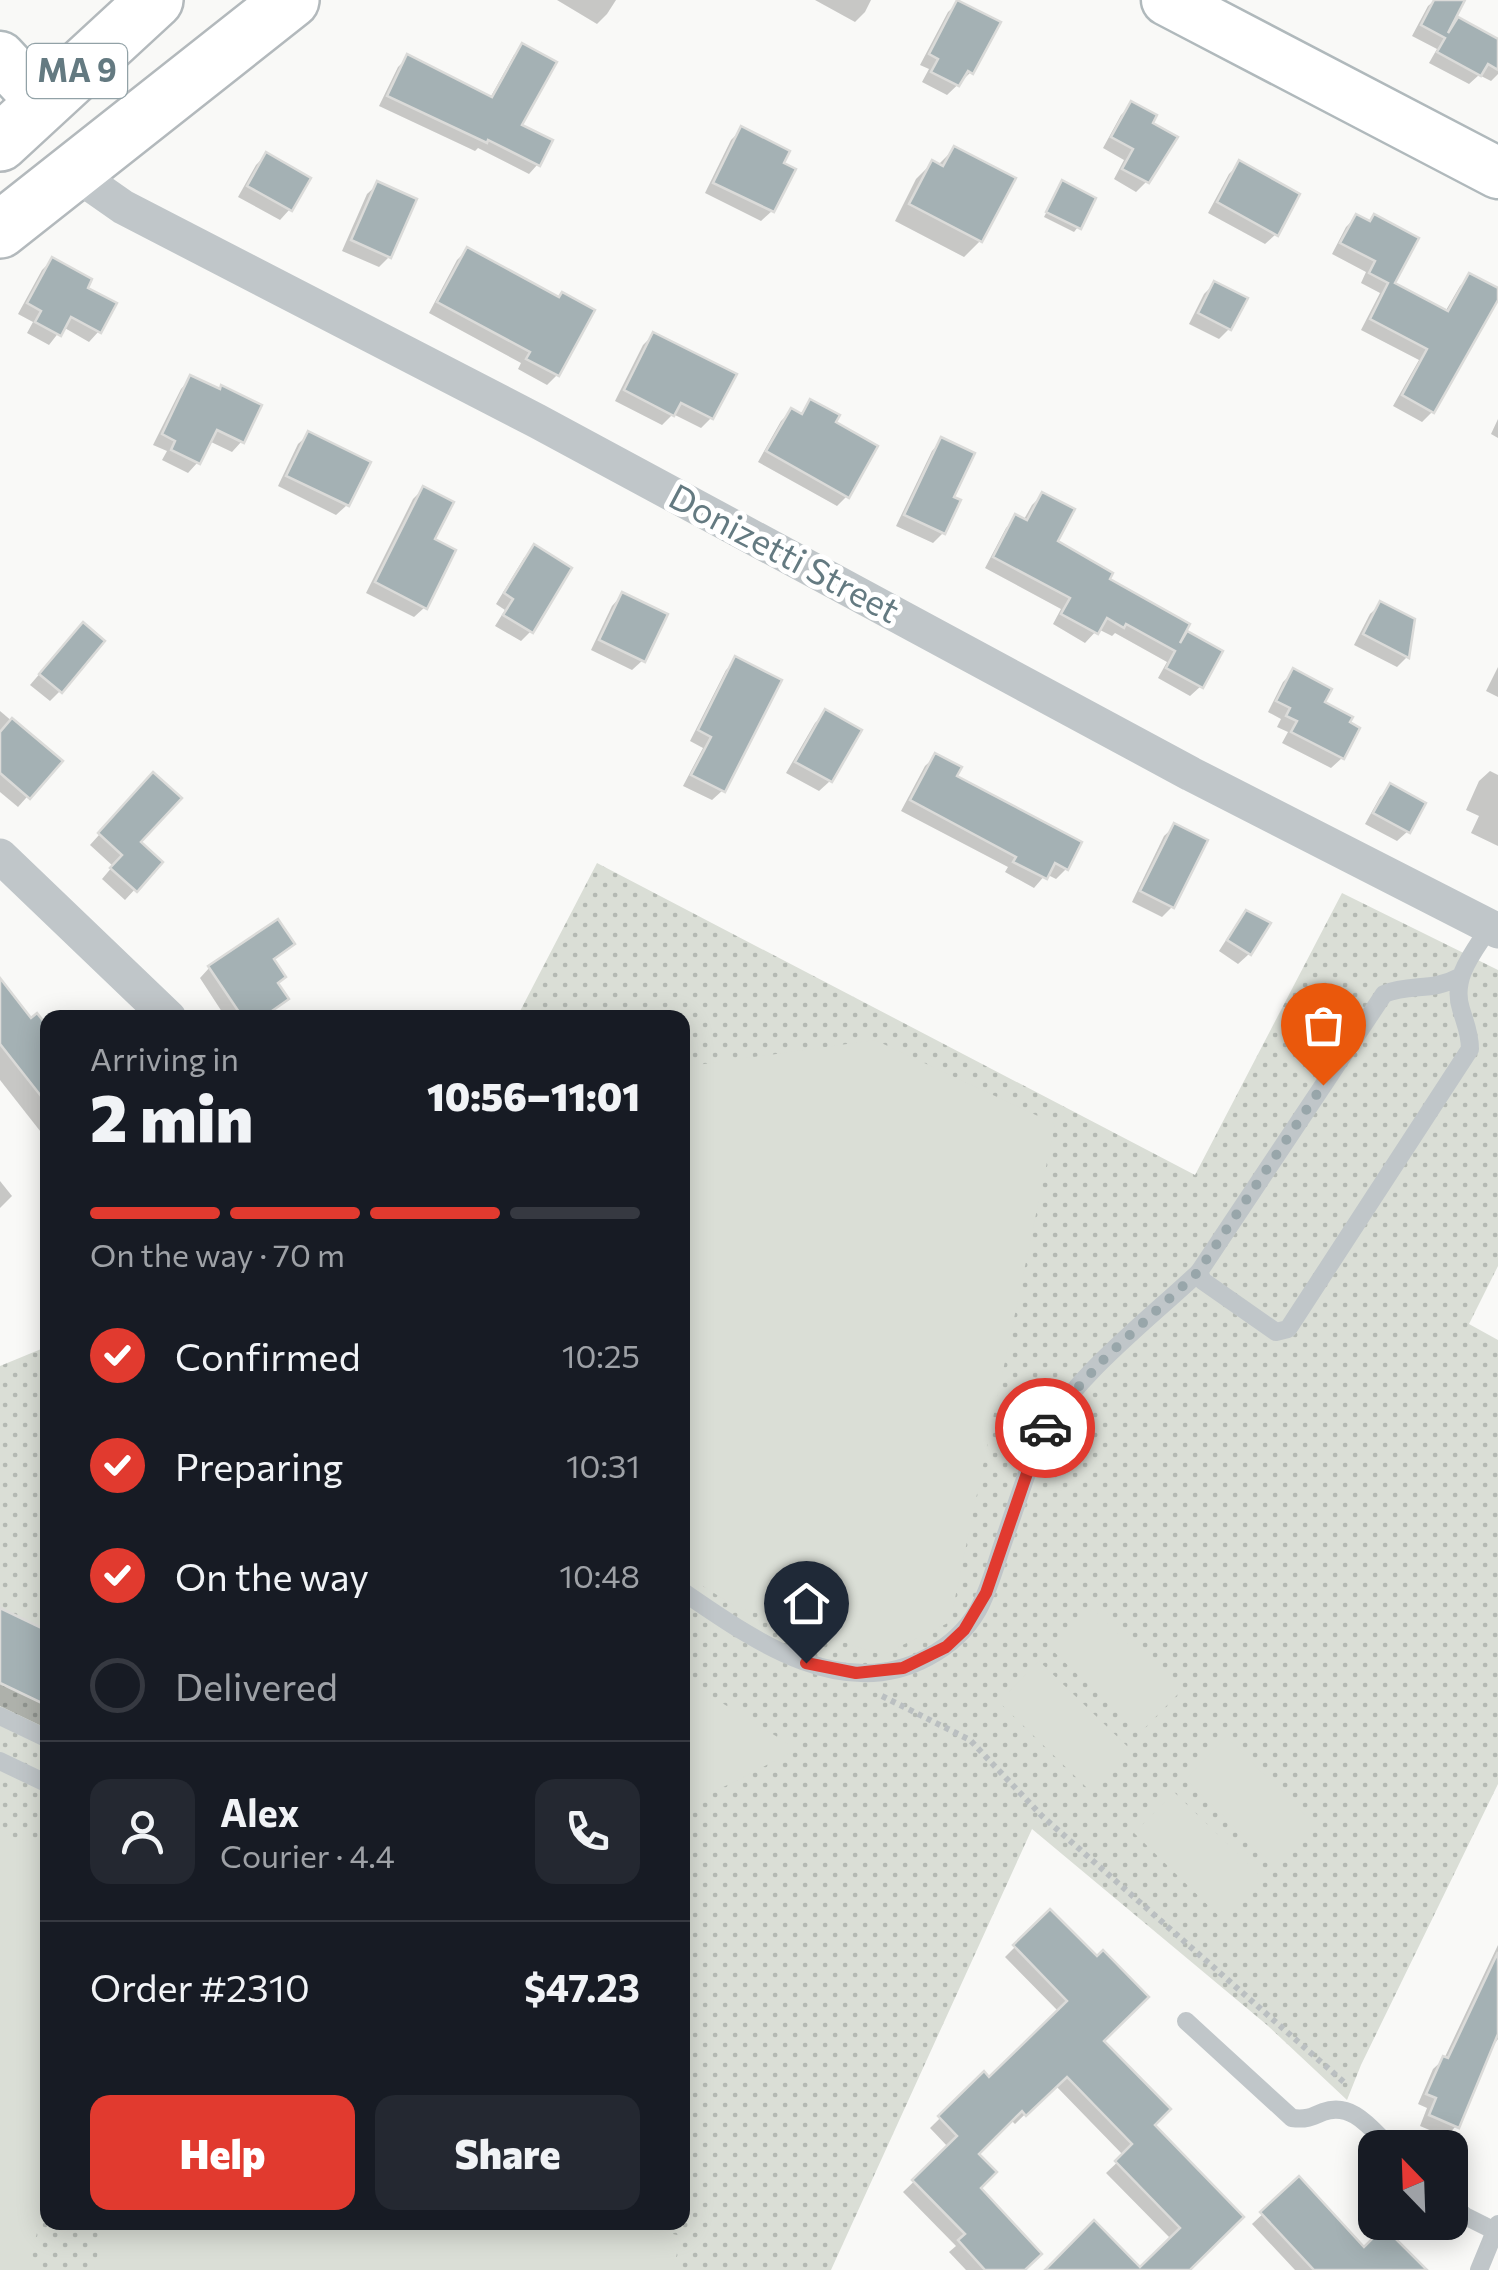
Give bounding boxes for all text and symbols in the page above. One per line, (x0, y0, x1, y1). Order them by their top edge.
road number: MA 9 (27, 44, 127, 98)
street label: Donizetti Street (663, 473, 908, 631)
pin (1281, 983, 1366, 1086)
icon: bag (1296, 998, 1351, 1053)
text: Arriving in (90, 1038, 239, 1078)
text: 10:56–11:01 (427, 1072, 640, 1119)
text: 2 min (90, 1076, 253, 1155)
text: On the way · 70 m (90, 1234, 345, 1274)
icon: check (90, 1328, 145, 1383)
text: Confirmed (175, 1332, 361, 1379)
text: 10:25 (562, 1335, 640, 1375)
courier (995, 1378, 1095, 1478)
icon: car (1018, 1401, 1073, 1456)
icon: check (90, 1438, 145, 1493)
text: Preparing (175, 1442, 343, 1489)
text: 10:31 (566, 1445, 640, 1485)
icon: check (90, 1548, 145, 1603)
text: On the way (175, 1552, 369, 1599)
text: 10:48 (559, 1555, 640, 1595)
pin (764, 1561, 849, 1664)
icon: home (779, 1576, 834, 1631)
text: Delivered (175, 1662, 338, 1709)
button: person (90, 1779, 195, 1884)
button: phone (535, 1779, 640, 1884)
text: Alex (220, 1788, 299, 1835)
text: Courier · 4.4 (220, 1835, 395, 1875)
text: Order #2310 (90, 1963, 310, 2010)
text: $47.23 (524, 1963, 640, 2010)
button: Help (90, 2095, 355, 2210)
button: Share (375, 2095, 640, 2210)
north arrow (1358, 2130, 1468, 2240)
map controls (1358, 2130, 1468, 2240)

